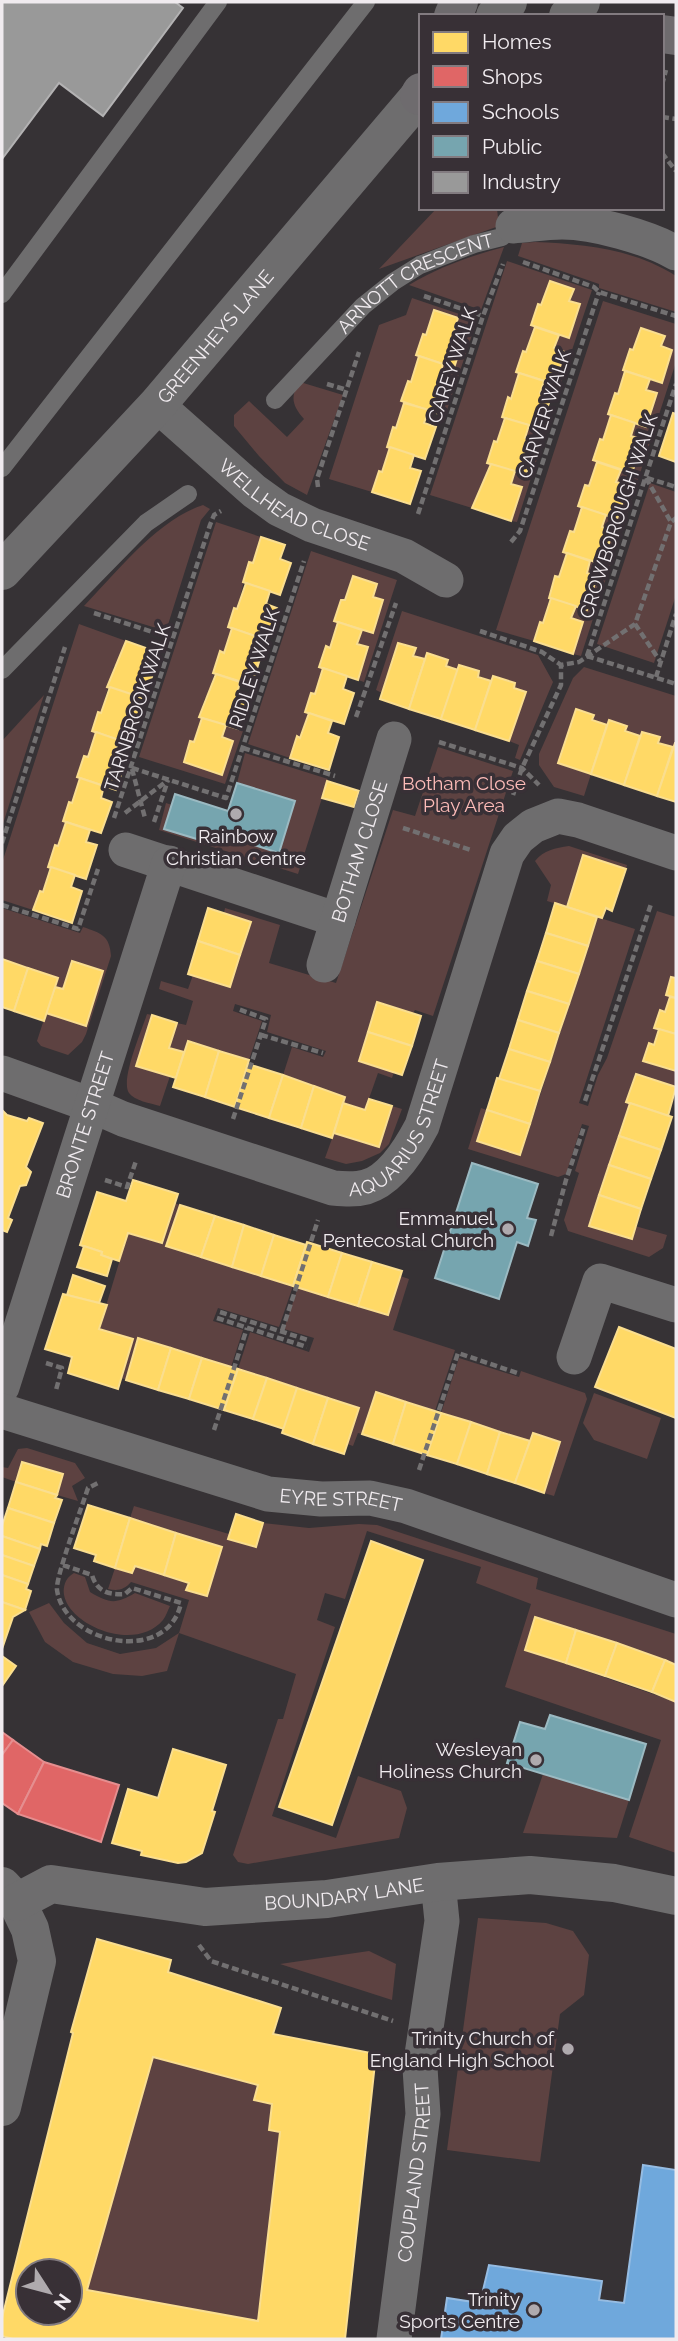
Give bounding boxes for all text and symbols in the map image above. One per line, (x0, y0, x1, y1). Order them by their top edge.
legend (419, 14, 664, 210)
text: Homes (482, 29, 552, 54)
text: Shops (482, 64, 543, 89)
text: Schools (482, 99, 559, 124)
text: Public (482, 134, 542, 159)
text: Industry (482, 169, 561, 194)
street label: ARNOTT CRESCENT (332, 229, 496, 338)
street label: GREENHEYS LANE (152, 265, 278, 408)
street label: CAREY WALK (423, 304, 481, 426)
street label: CARVER WALK (513, 346, 575, 481)
street label: CROWBOROUGH WALK (575, 410, 662, 621)
street label: WELLHEAD CLOSE (214, 454, 373, 555)
street label: RIDLEY WALK (224, 605, 284, 730)
street label: TARNBROOK WALK (100, 620, 175, 794)
park label: Botham Close Play Area (402, 772, 526, 816)
street label: BOTHAM CLOSE (327, 778, 392, 925)
marker: Rainbow Christian Centre (228, 806, 244, 822)
place label: Rainbow Christian Centre (166, 825, 306, 869)
street label: BRONTE STREET (51, 1048, 118, 1201)
street label: AQUARIUS STREET (348, 1056, 453, 1200)
place label: Emmanuel Pentecostal Church (323, 1207, 495, 1251)
marker: Emmanuel Pentecostal Church (500, 1221, 516, 1237)
street label: EYRE STREET (279, 1484, 405, 1516)
place label: Wesleyan Holiness Church (379, 1738, 522, 1782)
marker: Wesleyan Holiness Church (528, 1752, 544, 1768)
street label: BOUNDARY LANE (264, 1873, 425, 1914)
place label: Trinity Church of England High School (370, 2027, 555, 2071)
marker: Trinity Church of England High School (560, 2041, 576, 2057)
street label: COUPLAND STREET (393, 2081, 434, 2263)
north arrow (14, 2257, 84, 2327)
place label: Trinity Sports Centre (399, 2288, 520, 2332)
text: N (50, 2290, 76, 2314)
marker: Trinity Sports Centre (526, 2302, 542, 2318)

